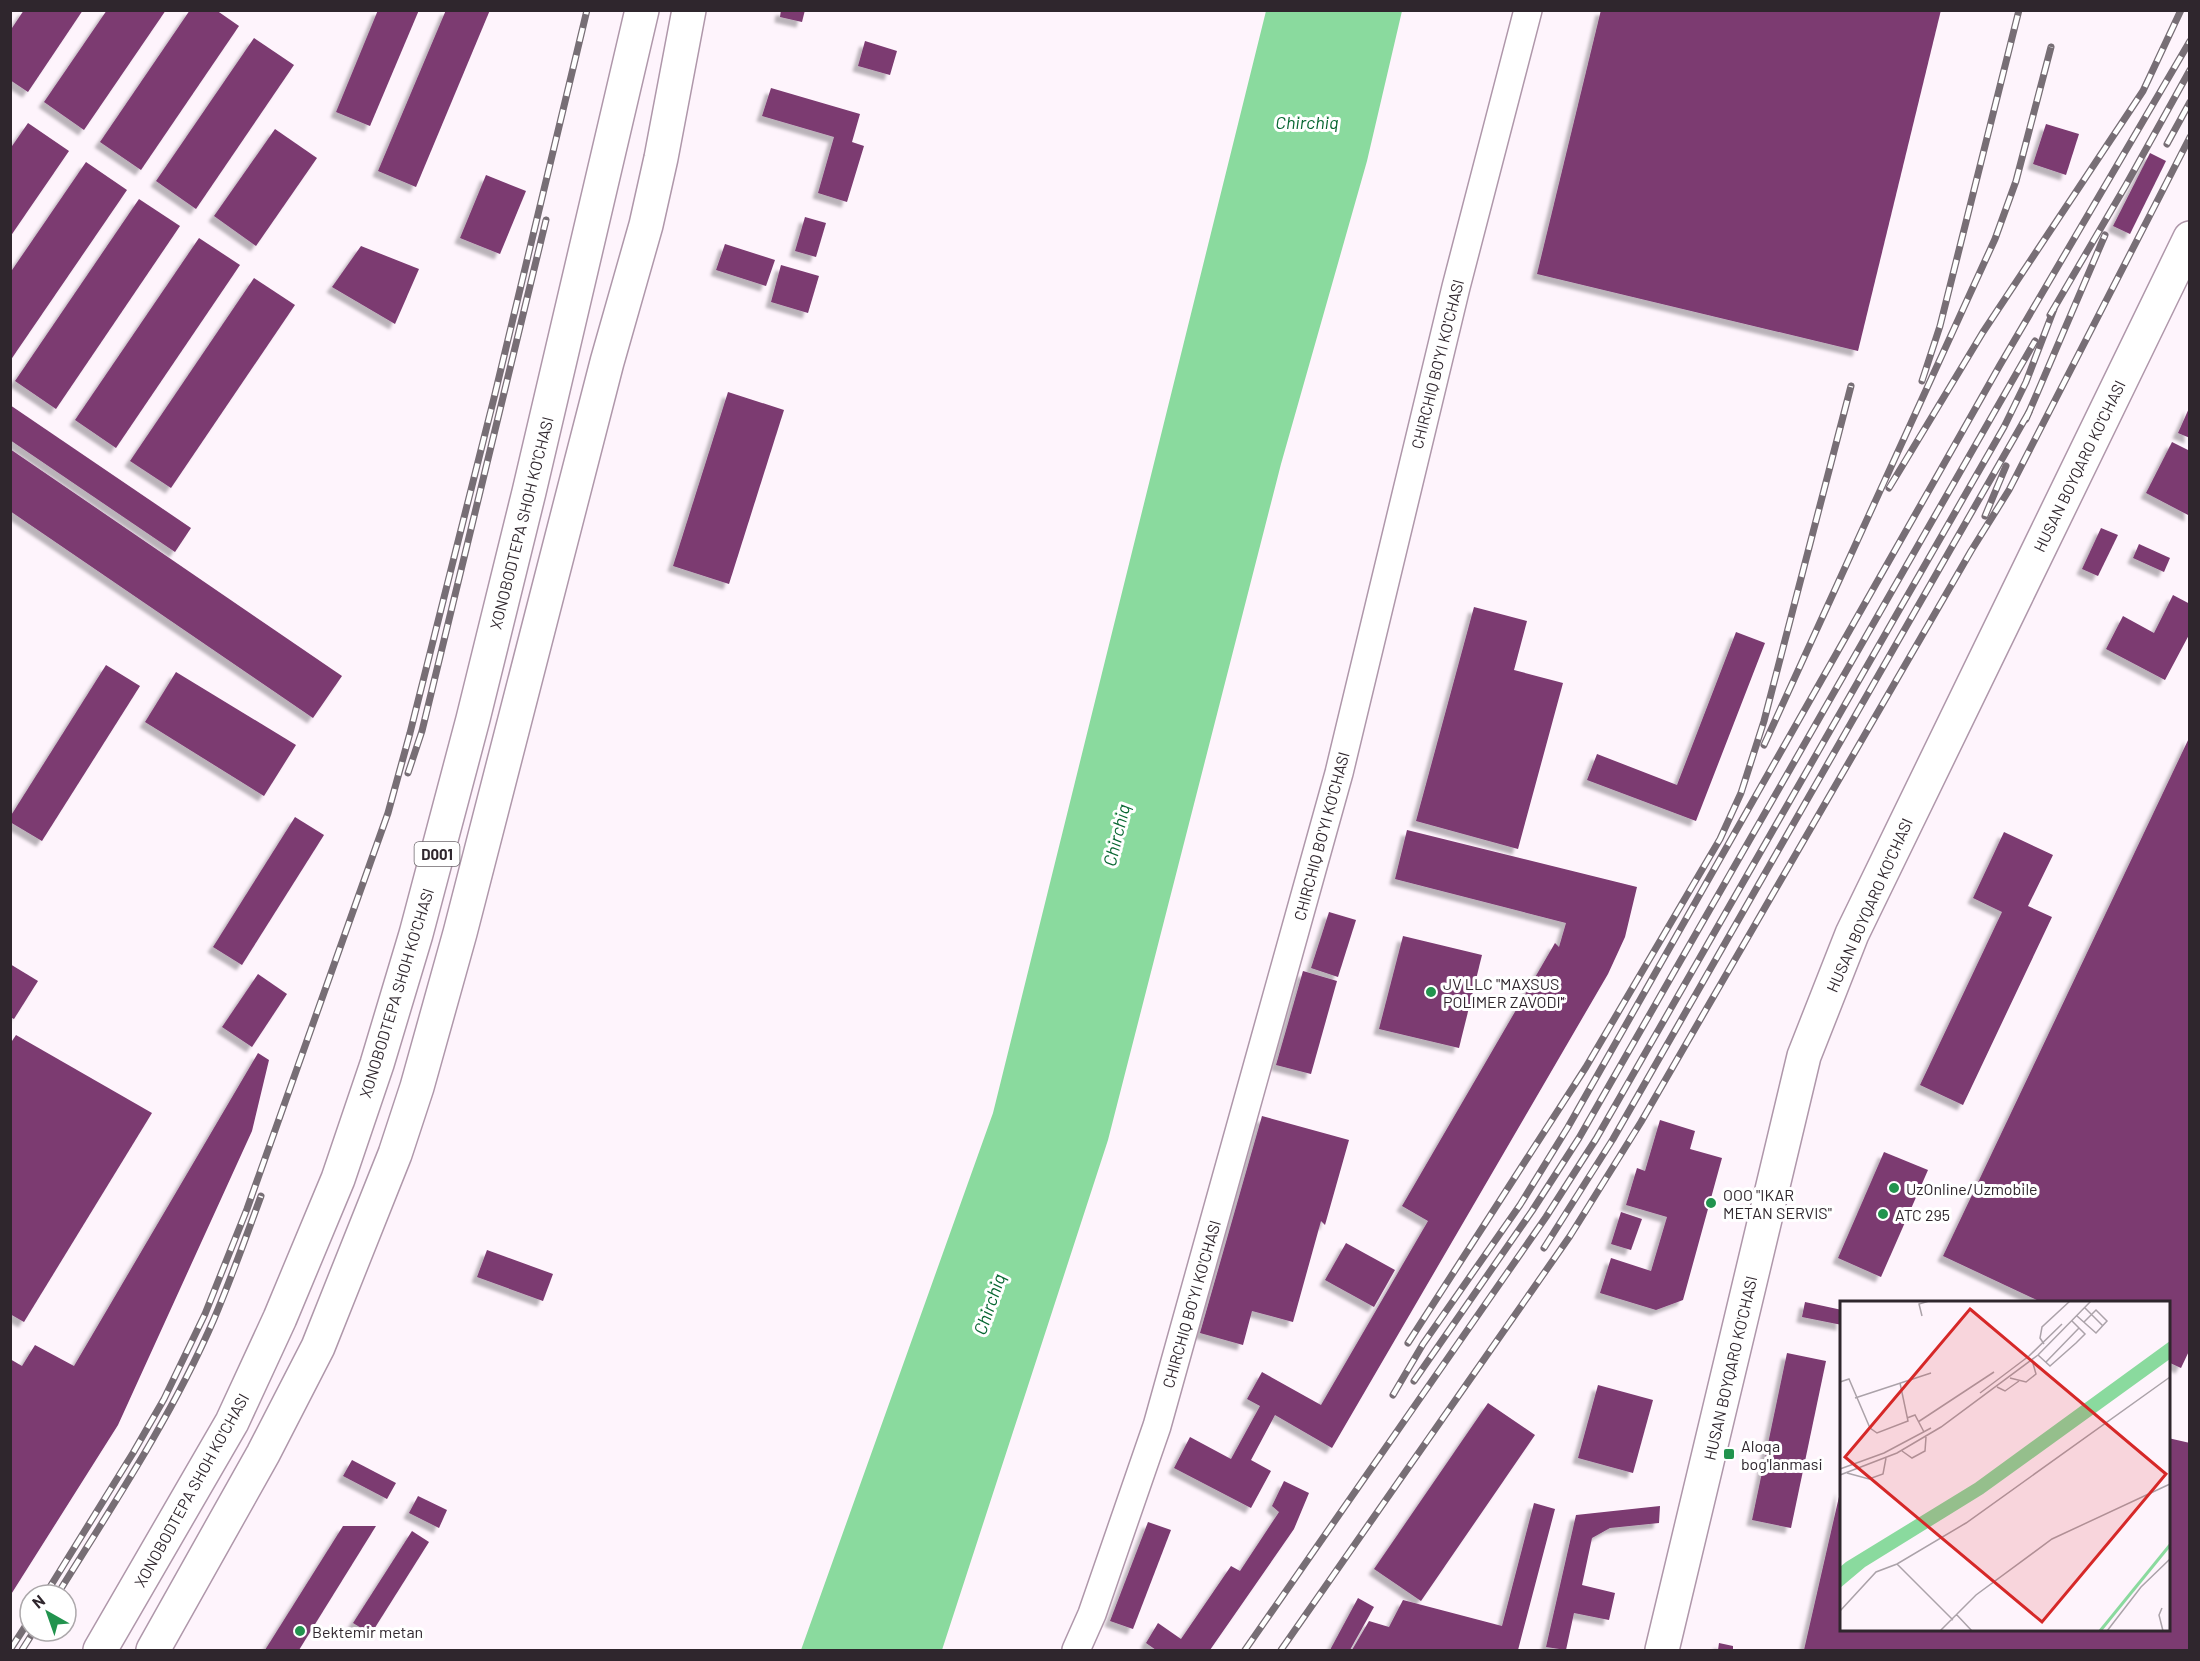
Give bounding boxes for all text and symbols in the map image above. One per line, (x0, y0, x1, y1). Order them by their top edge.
water label: Chirchiq (1275, 111, 1339, 133)
street label: CHIRCHIQ BO'YI KO'CHASI (1407, 277, 1467, 451)
street label: HUSAN BOYQARO KO'CHASI (2029, 377, 2129, 555)
street label: XONOBODTEPA SHOH KO'CHASI (485, 415, 557, 631)
street label: CHIRCHIQ BO'YI KO'CHASI (1289, 750, 1353, 922)
water label: Chirchiq (1098, 802, 1134, 868)
street label: HUSAN BOYQARO KO'CHASI (1822, 815, 1916, 995)
road number: D001 (414, 842, 460, 866)
street label: XONOBODTEPA SHOH KO'CHASI (355, 886, 437, 1100)
place label: JV LLC "MAXSUS POLIMER ZAVODI" (1443, 974, 1565, 1011)
marker: JV LLC "MAXSUS POLIMER ZAVODI" (1424, 985, 1438, 999)
place label: UzOnline/Uzmobile (1906, 1179, 2038, 1198)
marker: UzOnline/Uzmobile (1887, 1181, 1901, 1195)
place label: OOO "IKAR METAN SERVIS" (1723, 1185, 1832, 1222)
marker: OOO "IKAR METAN SERVIS" (1704, 1196, 1718, 1210)
place label: ATC 295 (1895, 1205, 1950, 1224)
marker: ATC 295 (1876, 1207, 1890, 1221)
street label: CHIRCHIQ BO'YI KO'CHASI (1158, 1218, 1224, 1390)
water label: Chirchiq (968, 1270, 1010, 1338)
street label: HUSAN BOYQARO KO'CHASI (1700, 1274, 1760, 1462)
inset map (1840, 1301, 2170, 1631)
street label: XONOBODTEPA SHOH KO'CHASI (130, 1390, 252, 1590)
place label: Aloqa bog'lanmasi (1741, 1436, 1822, 1473)
marker: Aloqa bog'lanmasi (1722, 1447, 1736, 1461)
north arrow (18, 1583, 78, 1643)
text: N (28, 1590, 48, 1612)
place label: Bektemir metan (312, 1622, 423, 1641)
marker: Bektemir metan (293, 1624, 307, 1638)

